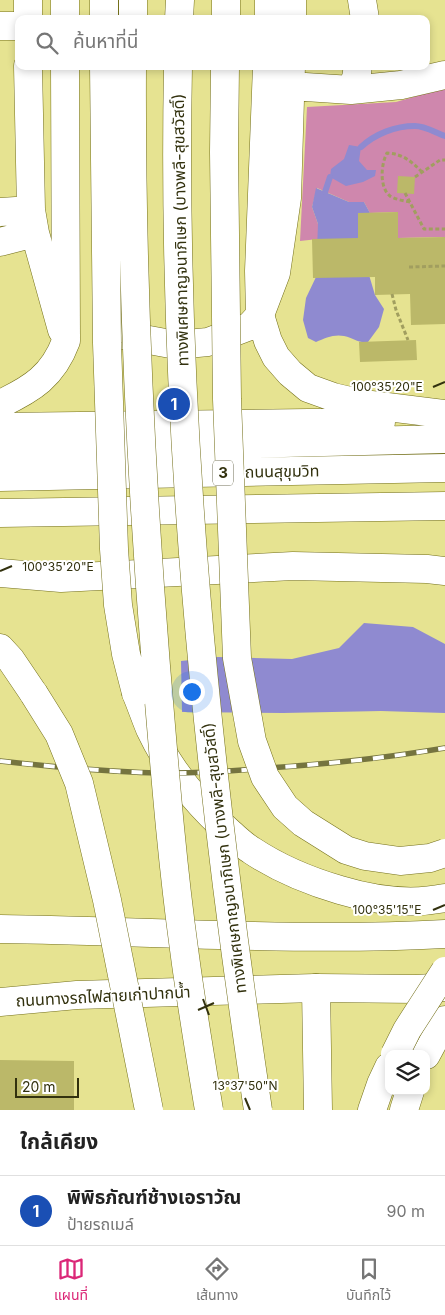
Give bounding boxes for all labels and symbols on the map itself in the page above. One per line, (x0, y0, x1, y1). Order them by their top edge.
street label: ทางพิเศษกาญจนาภิเษก (บางพลี-สุขสวัสดิ์) (168, 93, 192, 367)
text: 100°35'20"E (351, 379, 423, 394)
pin: 1 (158, 385, 190, 423)
road number: 3 (213, 460, 233, 486)
street label: ถนนสุขุมวิท (245, 460, 319, 482)
text: 100°35'20"E (22, 559, 94, 574)
your location (179, 679, 205, 705)
street label: ทางพิเศษกาญจนาภิเษก (บางพลี-สุขสวัสดิ์) (197, 721, 251, 995)
text: 100°35'15"E (353, 902, 421, 917)
street label: ถนนทางรถไฟสายเก่าปากน้ำ (15, 980, 191, 1011)
scale bar (15, 1075, 79, 1098)
text: 13°37'50"N (213, 1078, 277, 1093)

